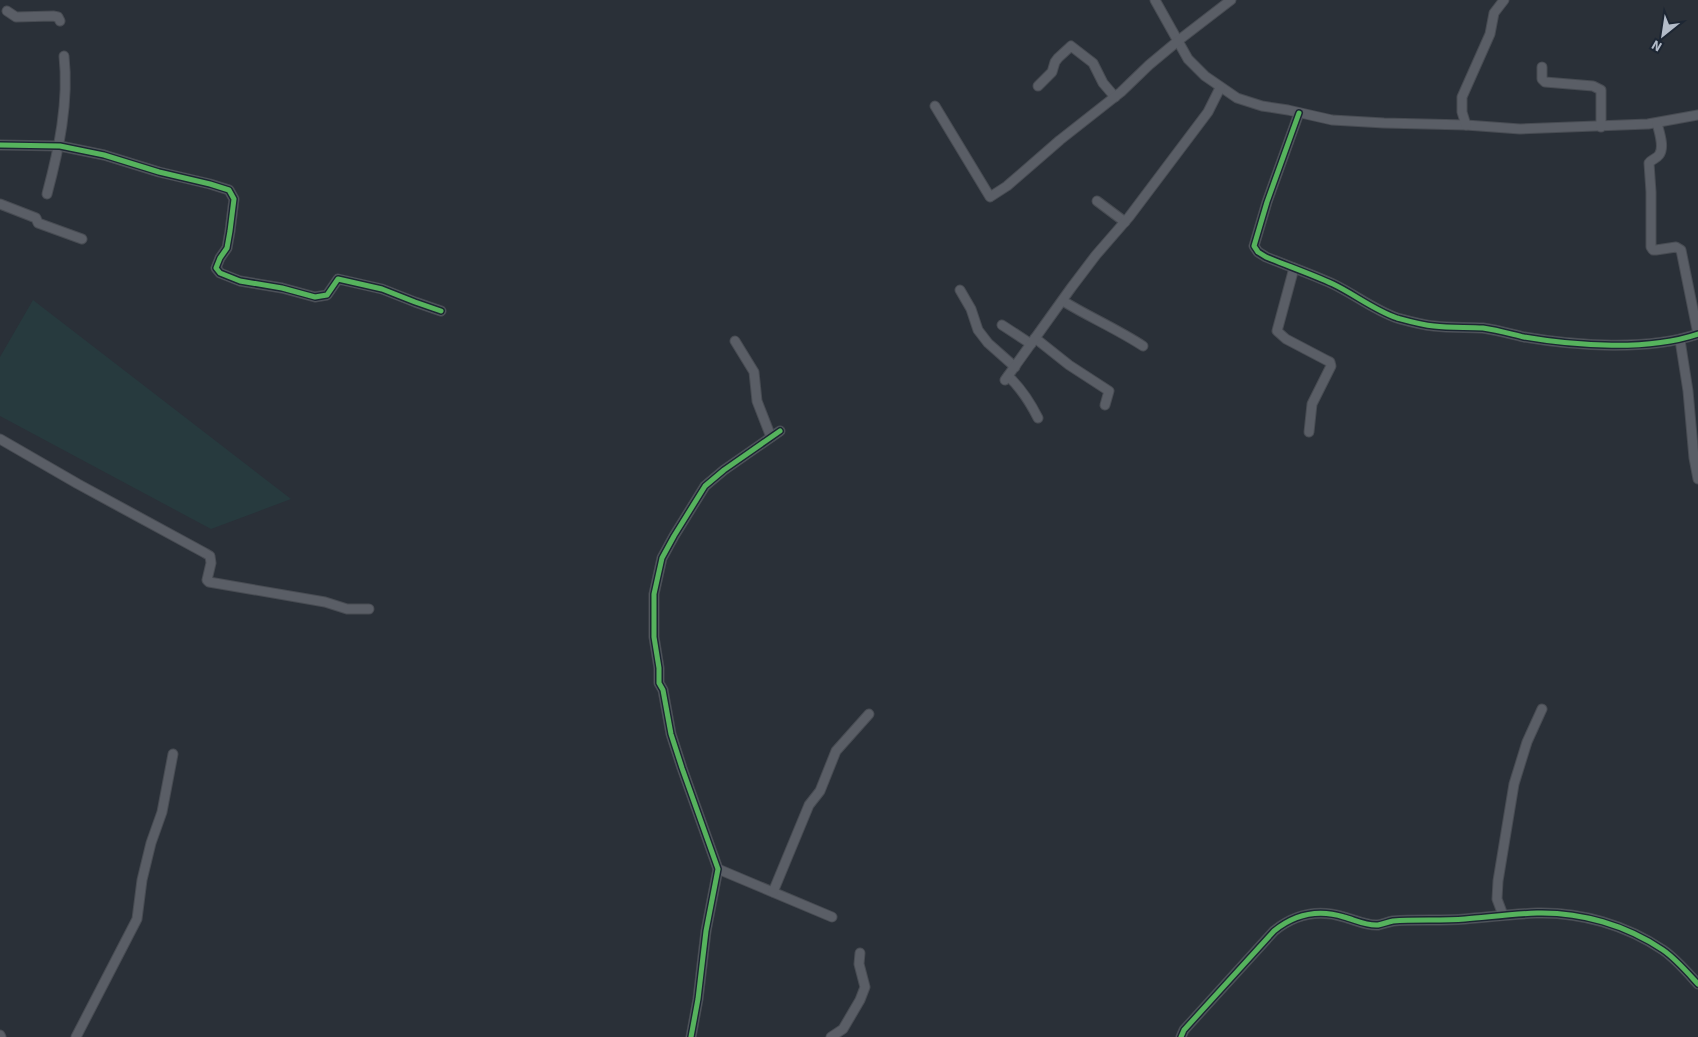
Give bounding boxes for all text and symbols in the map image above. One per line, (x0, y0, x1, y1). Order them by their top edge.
north arrow (1638, 10, 1688, 60)
text: N (1648, 34, 1666, 56)

